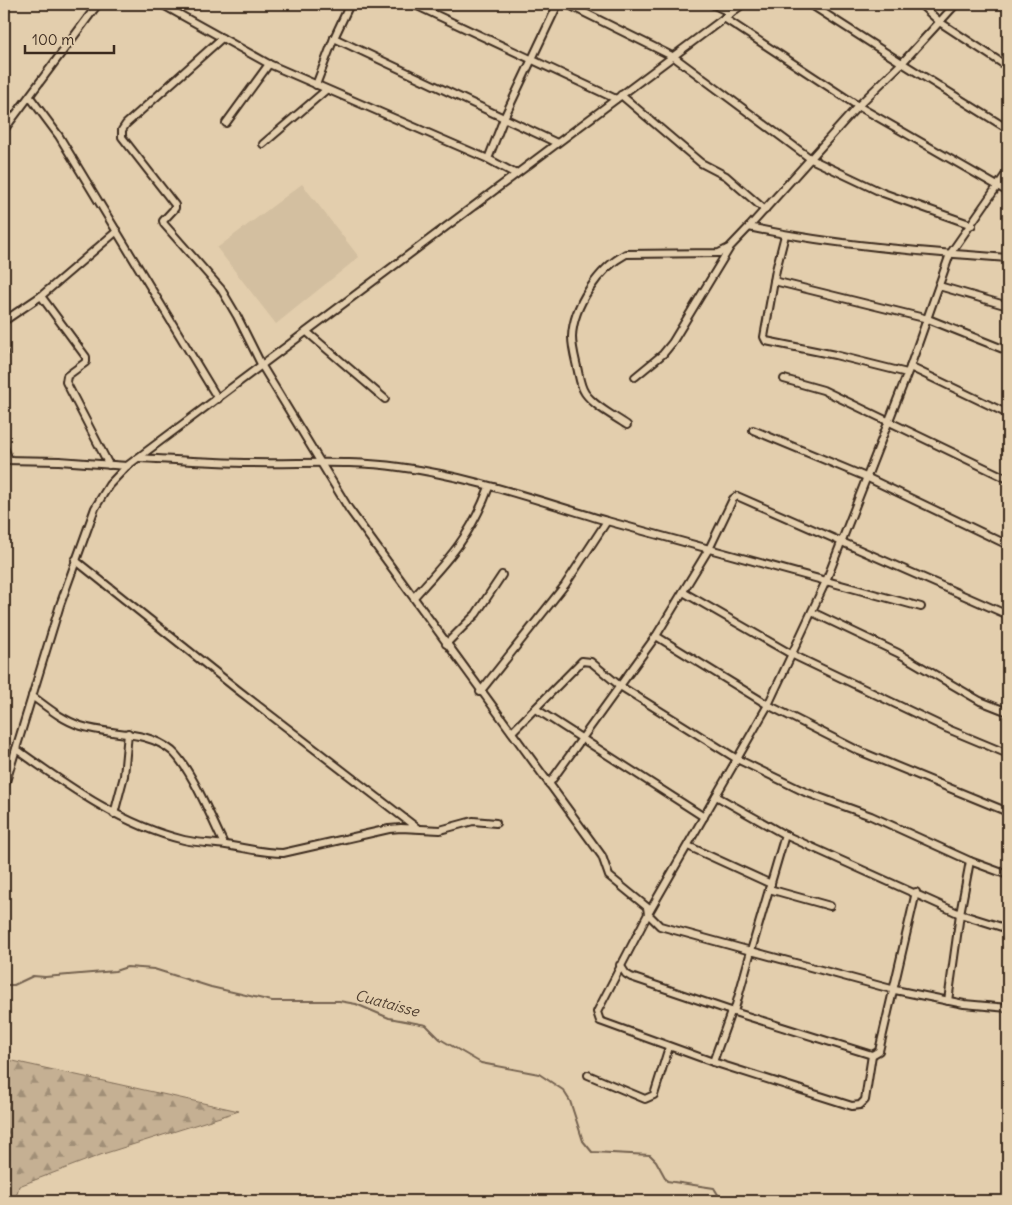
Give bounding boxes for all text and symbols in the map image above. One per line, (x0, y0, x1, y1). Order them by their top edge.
scale bar (25, 22, 114, 54)
text: 100 m (32, 30, 74, 49)
water label: Cuataisse (353, 985, 422, 1021)

